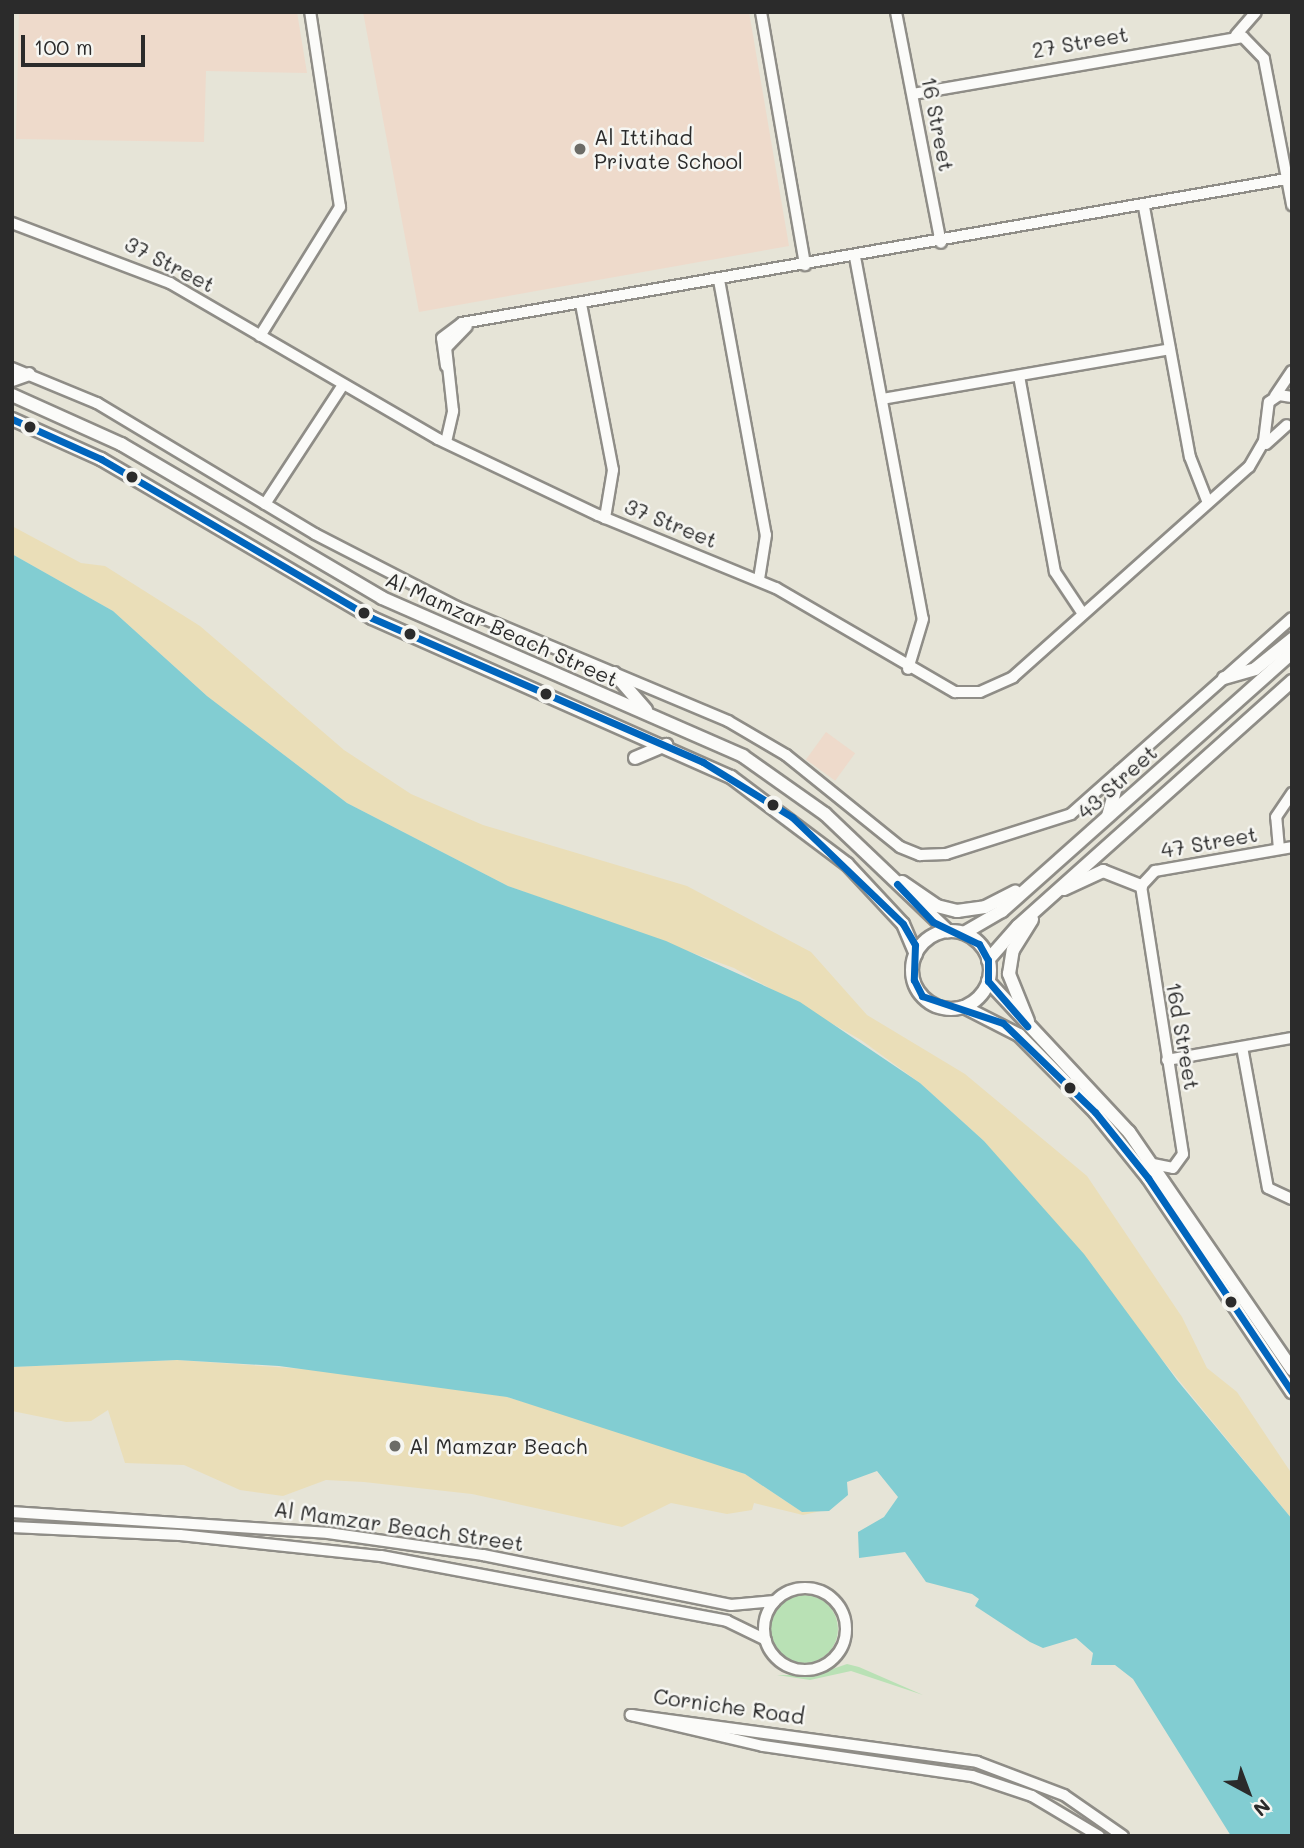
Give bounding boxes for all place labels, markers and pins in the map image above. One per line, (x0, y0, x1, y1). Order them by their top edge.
place label: Al Ittihad Private School (594, 124, 743, 174)
marker: Al Ittihad Private School (572, 141, 588, 157)
unlabelled marker (23, 420, 37, 434)
unlabelled marker (125, 470, 139, 484)
unlabelled marker (357, 606, 371, 620)
unlabelled marker (403, 627, 417, 641)
unlabelled marker (539, 687, 553, 701)
unlabelled marker (766, 798, 780, 812)
unlabelled marker (1063, 1081, 1077, 1095)
unlabelled marker (1224, 1295, 1238, 1309)
place label: Al Mamzar Beach (409, 1433, 587, 1459)
marker: Al Mamzar Beach (387, 1438, 403, 1454)

